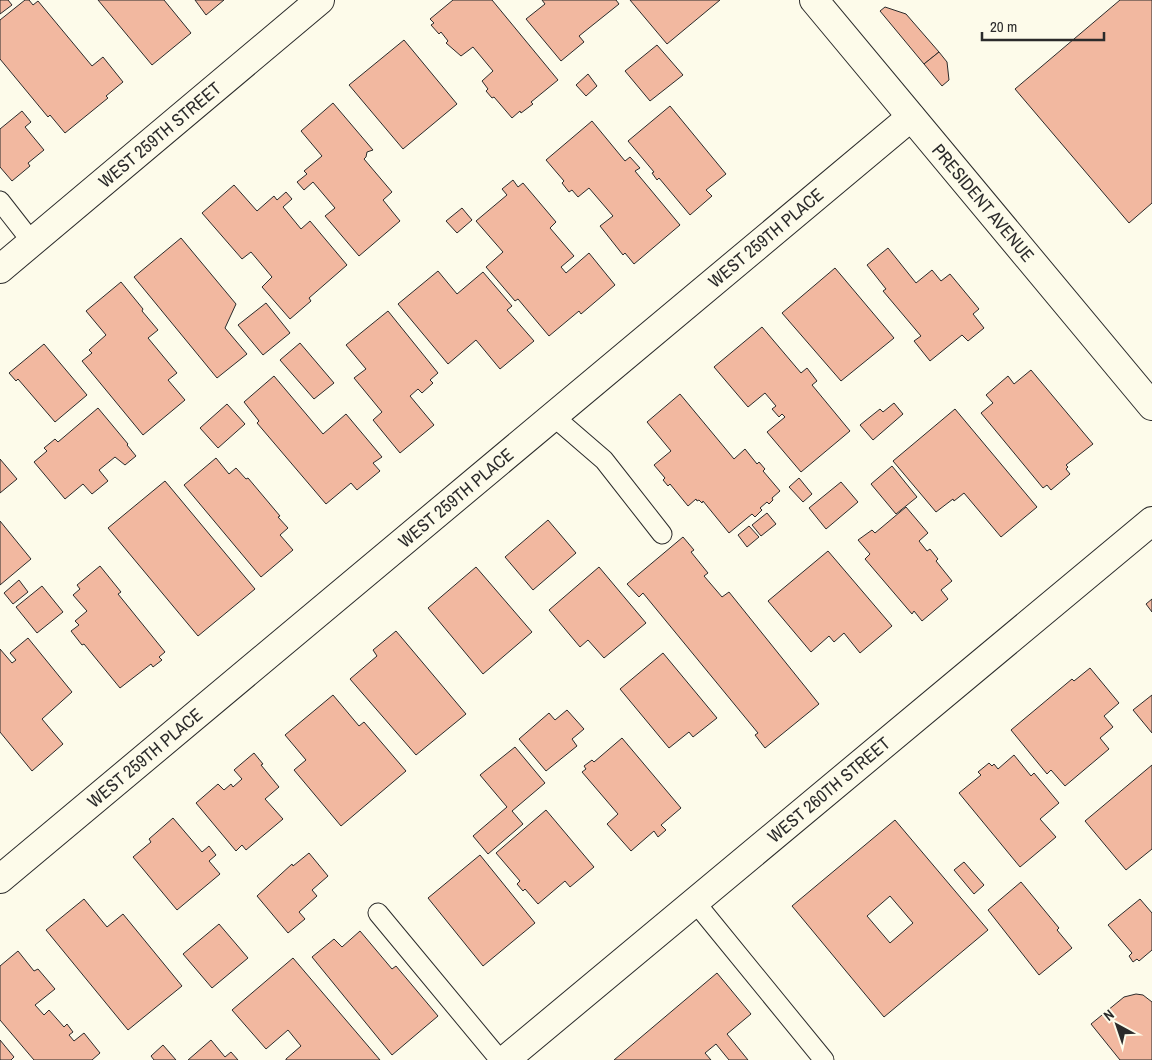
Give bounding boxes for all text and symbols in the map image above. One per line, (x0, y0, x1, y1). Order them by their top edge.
scale bar (982, 10, 1104, 42)
text: 20 m (990, 16, 1017, 37)
street label: WEST 259TH STREET (93, 76, 226, 193)
street label: PRESIDENT AVENUE (927, 138, 1040, 267)
street label: WEST 259TH PLACE (703, 182, 829, 293)
street label: WEST 259TH PLACE (393, 442, 519, 553)
street label: WEST 259TH PLACE (82, 702, 208, 813)
street label: WEST 260TH STREET (762, 731, 895, 848)
north arrow (1092, 1000, 1142, 1050)
text: N (1100, 1005, 1118, 1025)

